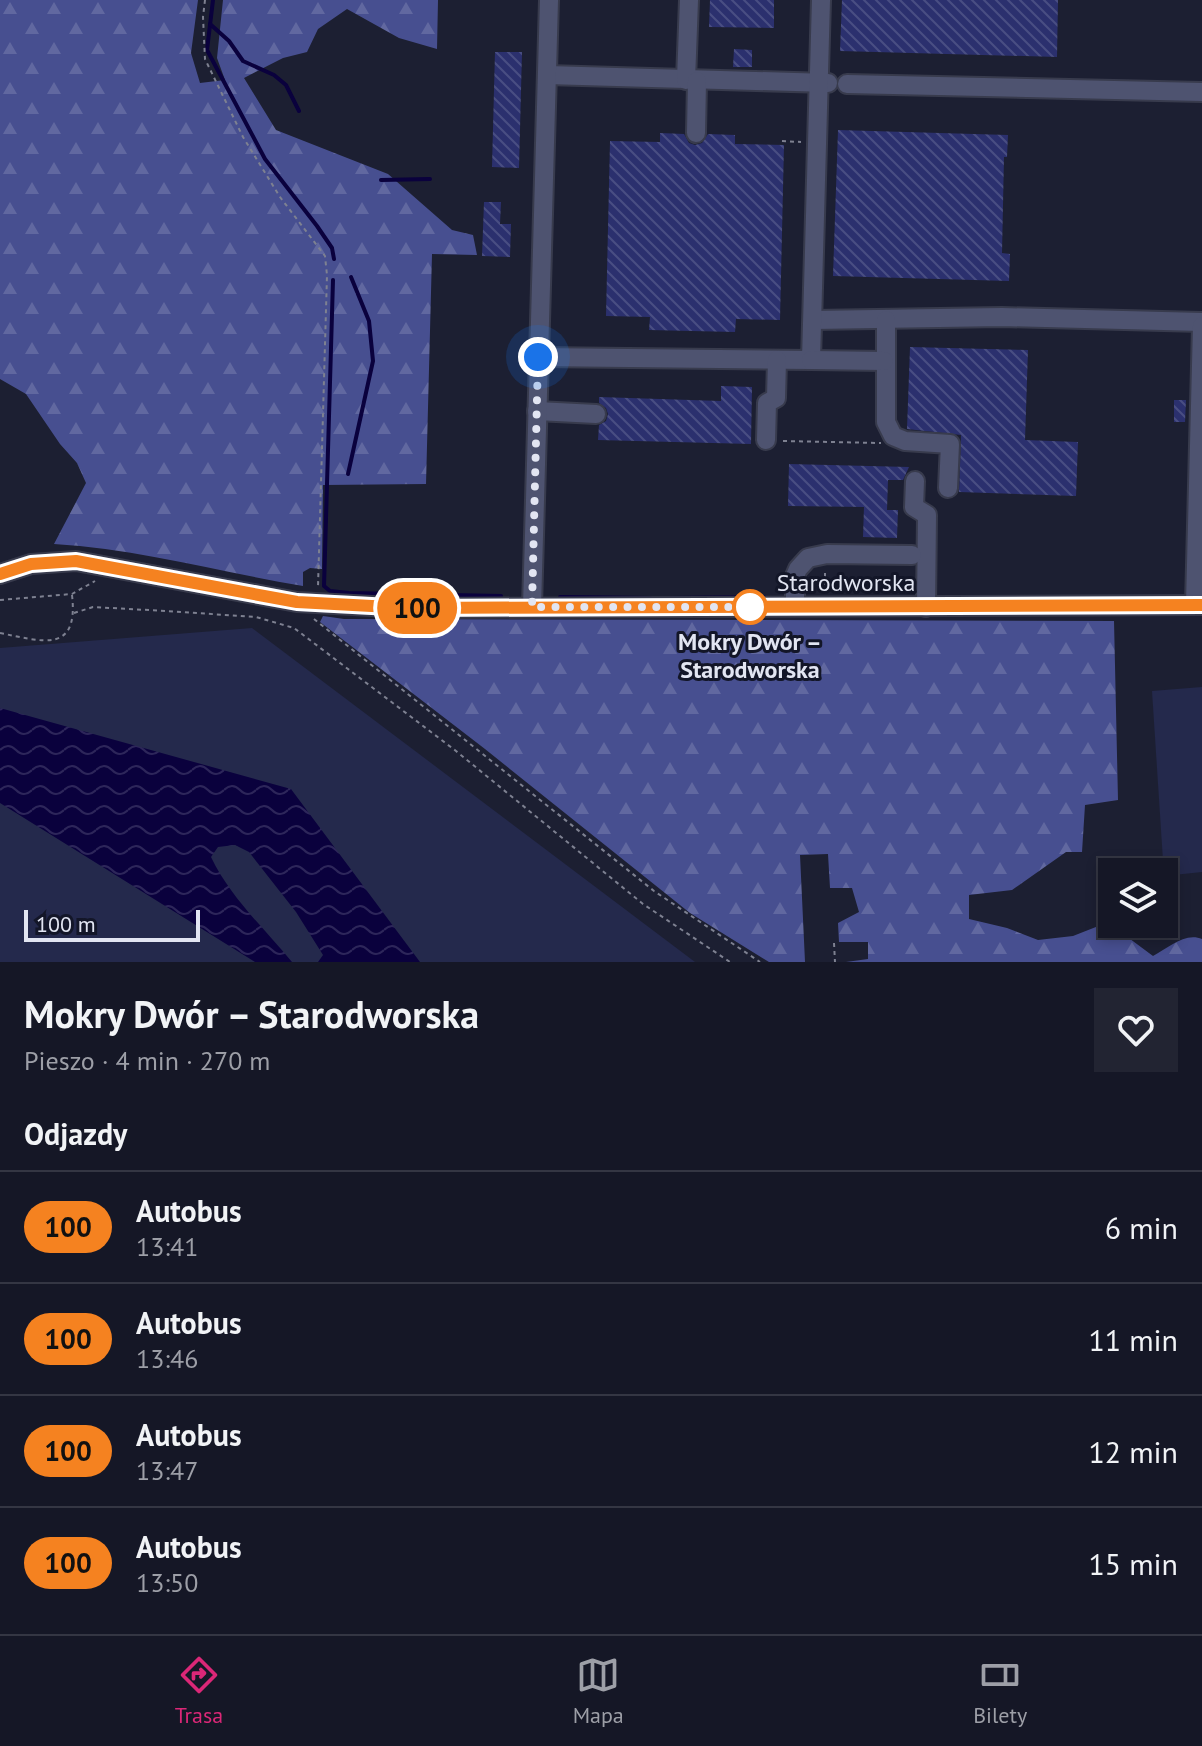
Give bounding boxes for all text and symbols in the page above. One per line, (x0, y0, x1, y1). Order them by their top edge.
your location (518, 337, 558, 377)
street label: Starodworska (777, 567, 915, 598)
line badge: 100 (371, 582, 463, 634)
text: 100 (393, 589, 441, 626)
marker: Mokry Dwór – Starodworska (733, 590, 767, 624)
place label: Mokry Dwór – Starodworska (678, 626, 822, 685)
map controls (1098, 858, 1178, 938)
button: layers (1098, 858, 1178, 938)
scale bar (24, 906, 200, 942)
text: 100 m (36, 910, 96, 938)
button: heart (1094, 988, 1178, 1072)
text: Mokry Dwór – Starodworska (24, 989, 479, 1038)
text: Pieszo · 4 min · 270 m (24, 1044, 270, 1077)
text: Odjazdy (24, 1114, 127, 1153)
text: Autobus (136, 1191, 242, 1230)
text: 100 (44, 1208, 92, 1245)
text: 6 min (1105, 1208, 1178, 1247)
text: 13:41 (136, 1230, 198, 1263)
text: Autobus (136, 1303, 242, 1342)
text: 100 (44, 1320, 92, 1357)
text: 11 min (1088, 1320, 1178, 1359)
text: 13:46 (136, 1342, 198, 1375)
text: Autobus (136, 1415, 242, 1454)
text: 100 (44, 1432, 92, 1469)
text: 12 min (1088, 1432, 1178, 1471)
text: 13:47 (136, 1454, 198, 1487)
text: Autobus (136, 1527, 242, 1566)
text: 100 (44, 1544, 92, 1581)
text: 15 min (1088, 1544, 1178, 1583)
text: 13:50 (136, 1566, 198, 1599)
tab: Trasa (175, 1653, 223, 1729)
tab: Mapa (573, 1653, 624, 1729)
tab: Bilety (973, 1653, 1027, 1729)

